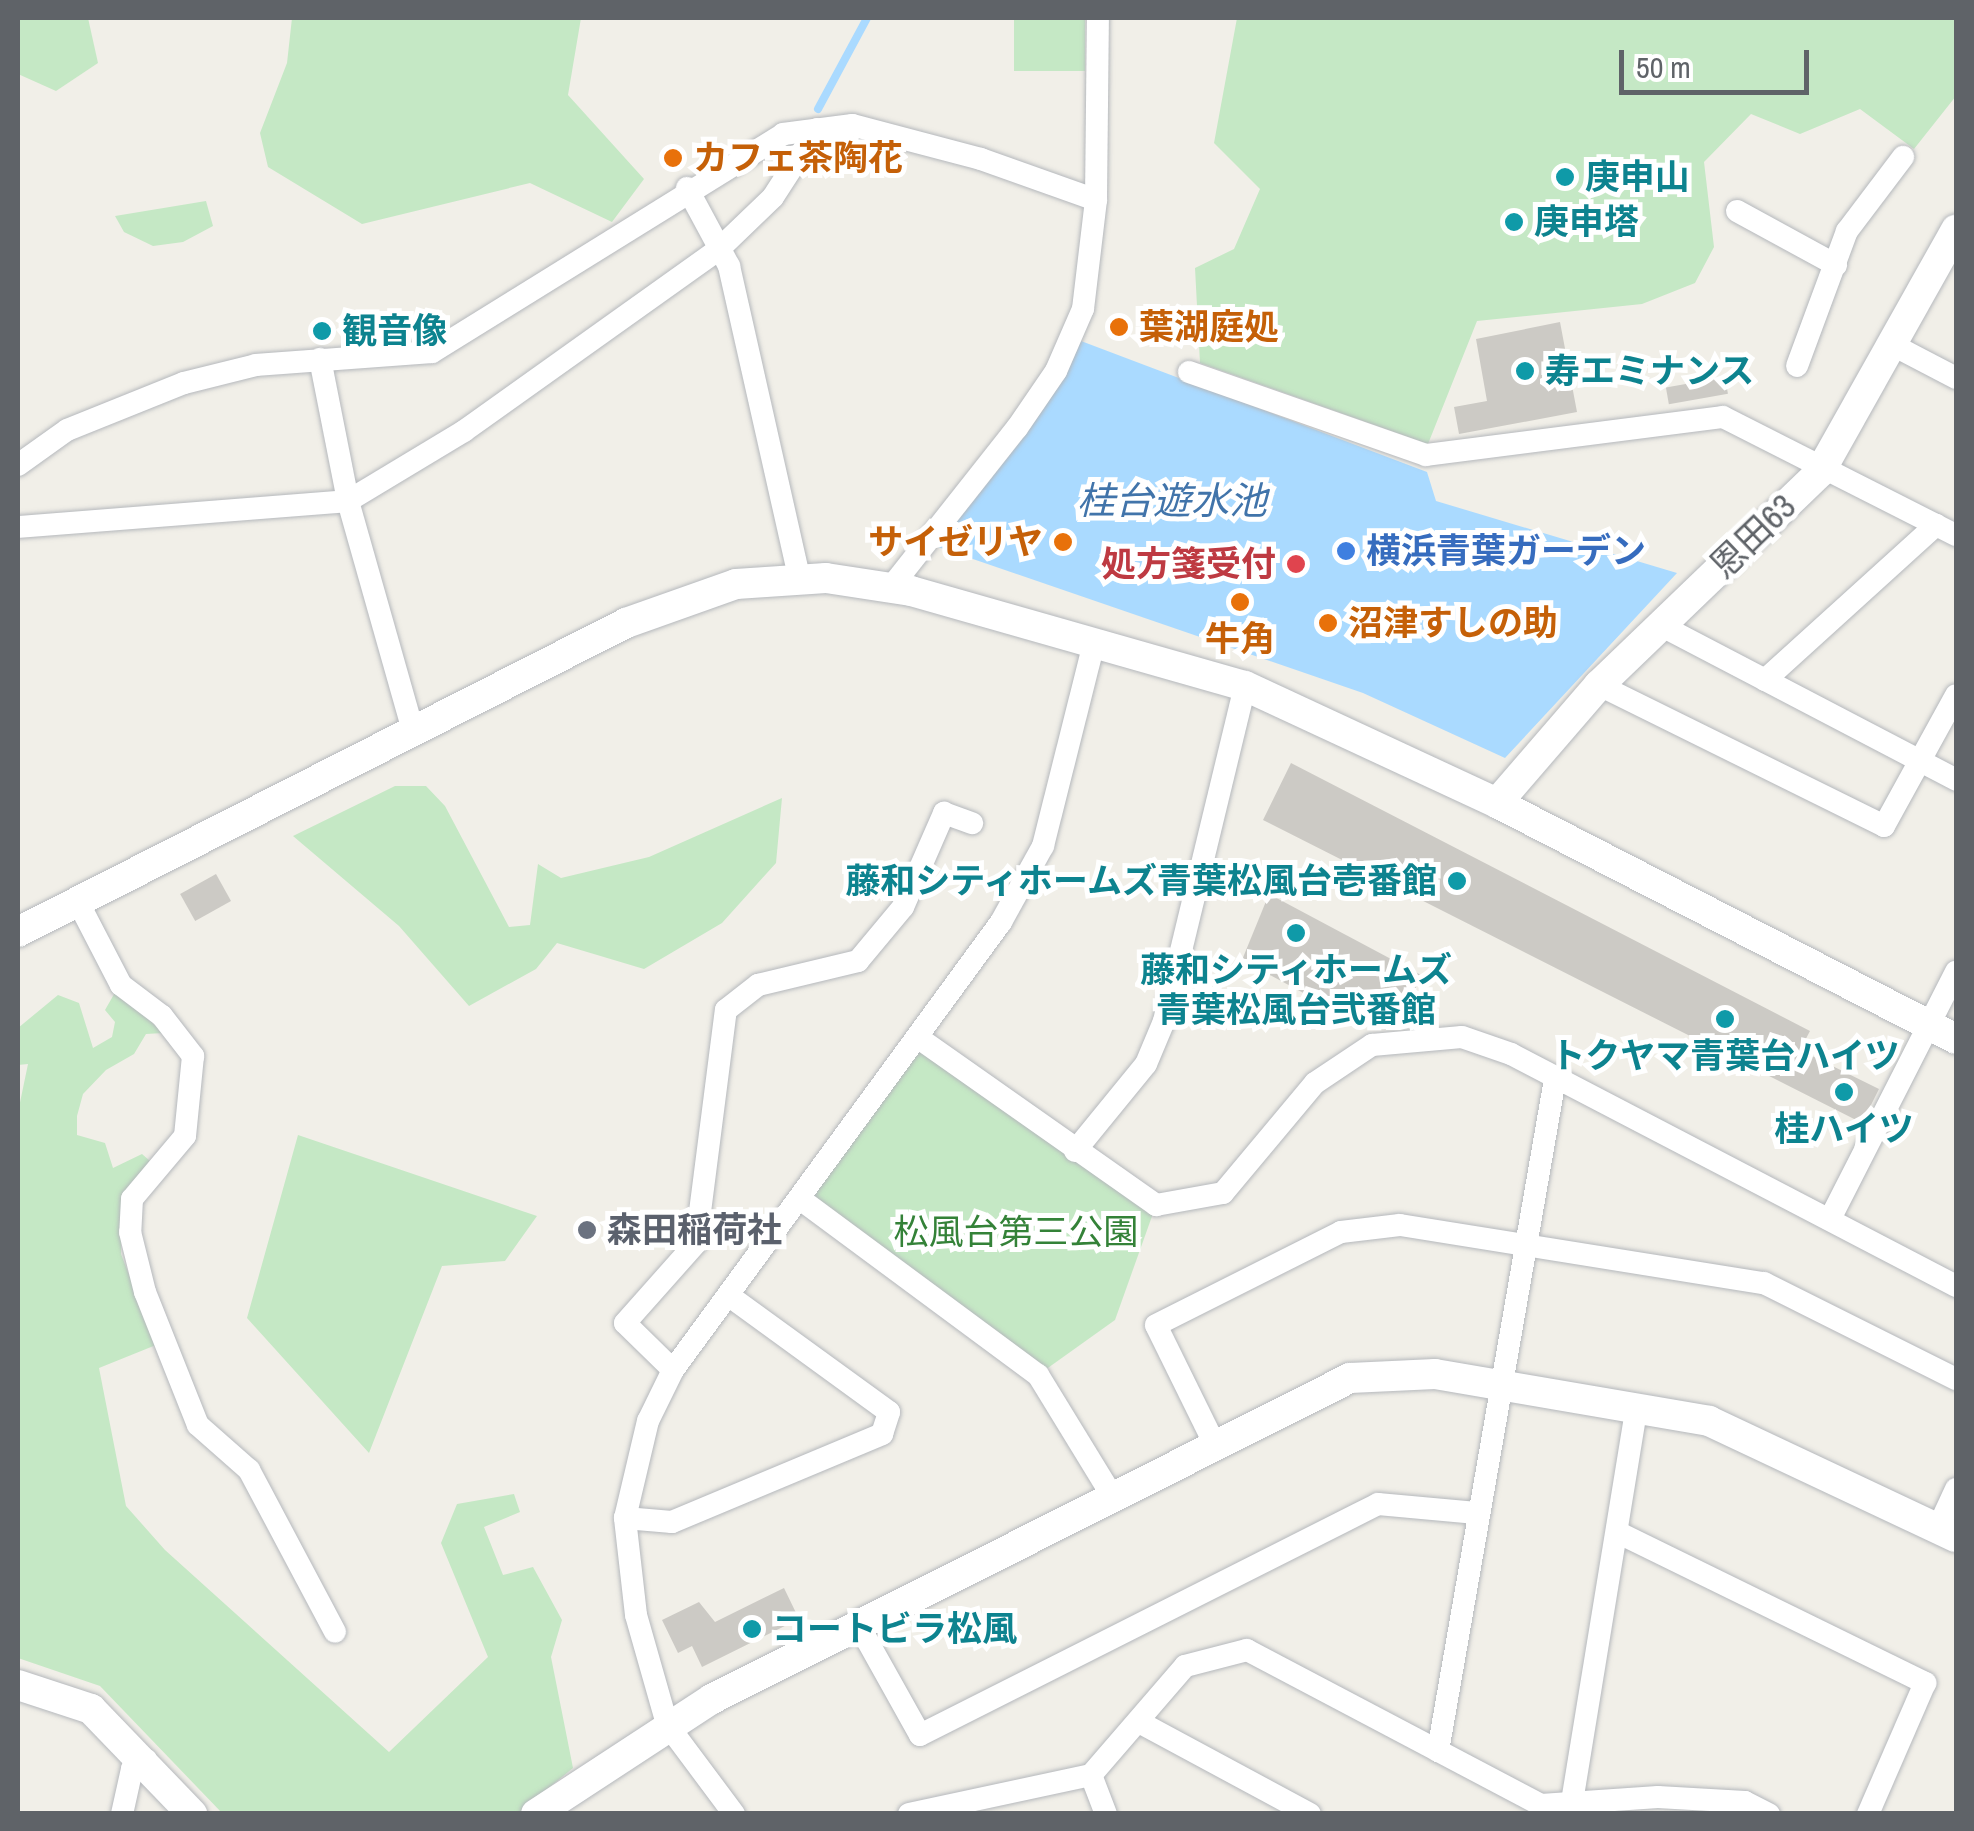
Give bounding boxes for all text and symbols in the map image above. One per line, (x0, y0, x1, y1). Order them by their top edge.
scale bar (1624, 30, 1814, 92)
text: 50 m (1636, 47, 1691, 87)
place label: カフェ茶陶花 (693, 137, 903, 179)
marker: カフェ茶陶花 (662, 147, 684, 169)
place label: 庚申山 (1585, 156, 1690, 198)
marker: 庚申山 (1554, 166, 1576, 188)
place label: 庚申塔 (1534, 201, 1639, 243)
marker: 庚申塔 (1503, 211, 1525, 233)
place label: 葉湖庭処 (1139, 306, 1279, 348)
place label: 観音像 (342, 310, 447, 352)
marker: 葉湖庭処 (1108, 316, 1130, 338)
marker: 観音像 (311, 320, 333, 342)
place label: 寿エミナンス (1545, 350, 1755, 392)
marker: 寿エミナンス (1514, 360, 1536, 382)
water label: 桂台遊水池 (1077, 478, 1267, 524)
street label: 恩田63 (1702, 485, 1804, 587)
place label: サイゼリヤ (868, 521, 1043, 563)
place label: 横浜青葉ガーデン (1366, 530, 1646, 572)
marker: サイゼリヤ (1052, 531, 1074, 553)
marker: 横浜青葉ガーデン (1335, 540, 1357, 562)
place label: 処方箋受付 (1101, 543, 1276, 585)
marker: 処方箋受付 (1285, 553, 1307, 575)
marker: 牛角 (1229, 591, 1251, 613)
place label: 沼津すしの助 (1348, 602, 1558, 644)
marker: 沼津すしの助 (1317, 612, 1339, 634)
place label: 牛角 (1205, 618, 1275, 660)
place label: 藤和シティホームズ青葉松風台壱番館 (842, 860, 1437, 902)
marker: 藤和シティホームズ青葉松風台壱番館 (1446, 870, 1468, 892)
marker: 藤和シティホームズ 青葉松風台弐番館 (1285, 922, 1307, 944)
place label: 藤和シティホームズ 青葉松風台弐番館 (1139, 949, 1453, 1031)
marker: トクヤマ青葉台ハイツ (1714, 1008, 1736, 1030)
place label: トクヤマ青葉台ハイツ (1550, 1035, 1900, 1077)
marker: 桂ハイツ (1833, 1081, 1855, 1103)
place label: 桂ハイツ (1774, 1108, 1914, 1150)
place label: 森田稲荷社 (607, 1209, 782, 1251)
park label: 松風台第三公園 (894, 1211, 1138, 1253)
marker: 森田稲荷社 (576, 1219, 598, 1241)
place label: コートビラ松風 (772, 1608, 1017, 1650)
marker: コートビラ松風 (741, 1618, 763, 1640)

